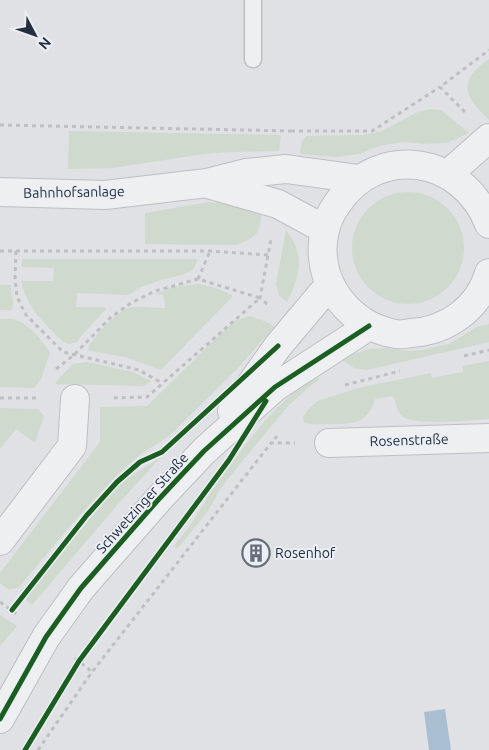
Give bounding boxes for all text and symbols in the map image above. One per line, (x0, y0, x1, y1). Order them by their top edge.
north arrow (10, 10, 60, 60)
text: N (35, 34, 54, 53)
street label: Bahnhofsanlage (23, 183, 125, 201)
street label: Rosenstraße (369, 431, 449, 449)
street label: Schwetzinger Straße (93, 450, 191, 556)
building icon: Rosenhof (241, 538, 271, 568)
place label: Rosenhof (275, 545, 336, 561)

